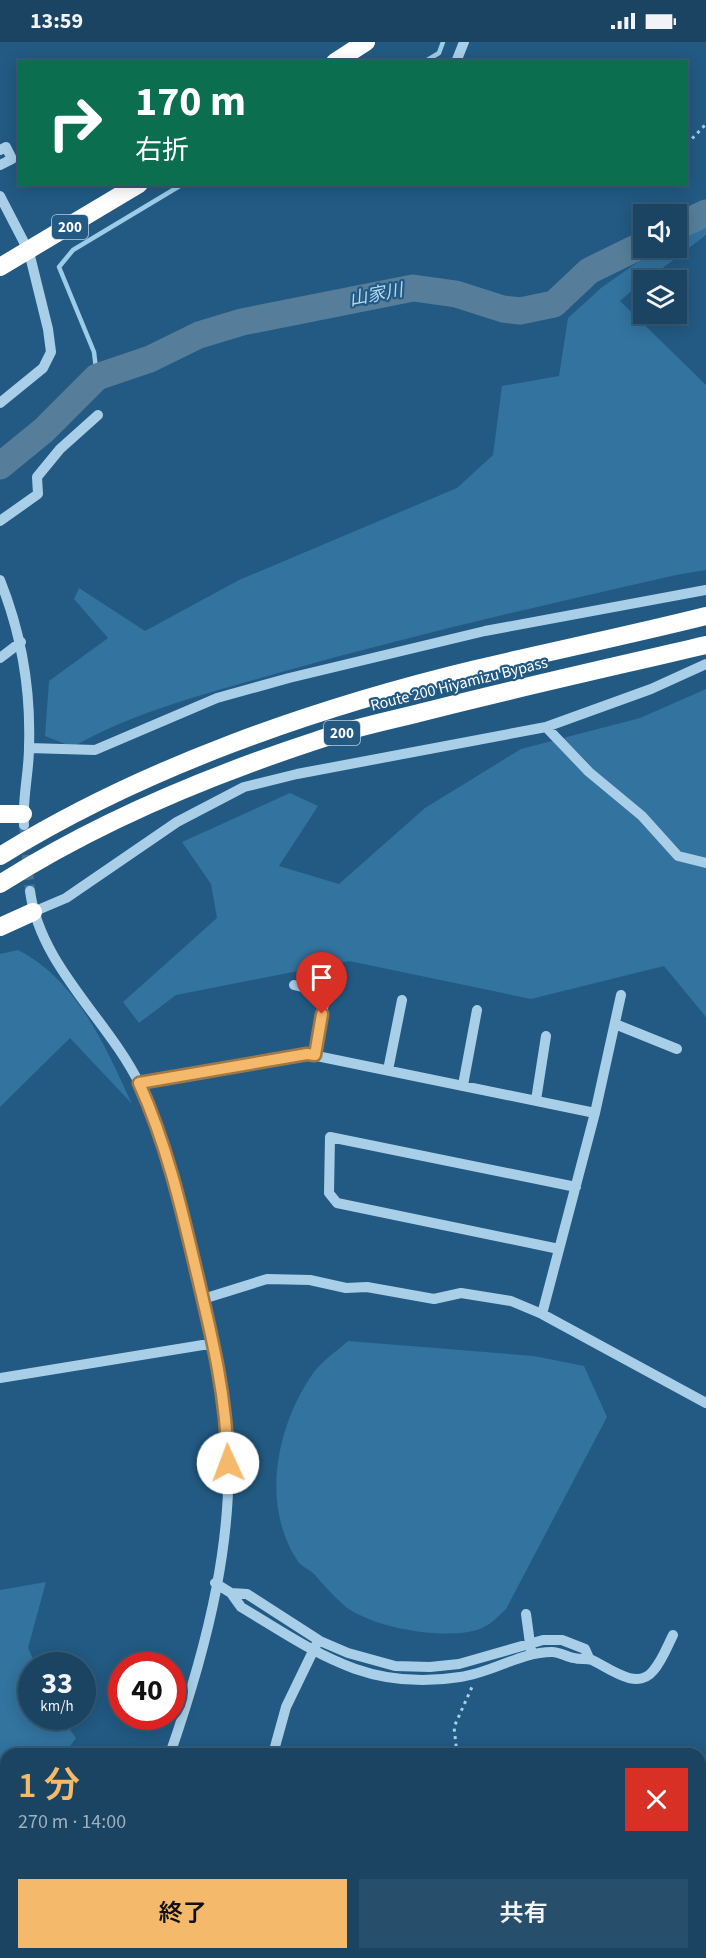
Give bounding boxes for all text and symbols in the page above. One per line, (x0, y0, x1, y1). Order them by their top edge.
text: 13:59 (30, 5, 83, 37)
text: 170 m (135, 72, 246, 132)
icon: right (36, 84, 114, 162)
text: 右折 (135, 131, 189, 170)
map controls (633, 204, 687, 324)
button: sound (633, 204, 687, 258)
road number: 200 (52, 215, 88, 239)
button: layers (633, 270, 687, 324)
water label: 山家川 (347, 277, 407, 312)
street label: Route 200 Hiyamizu Bypass (368, 651, 550, 717)
road number: 200 (324, 721, 360, 745)
pin (296, 952, 347, 1014)
icon: arrive (305, 961, 338, 994)
position arrow (196, 1431, 260, 1495)
speed limit sign: 40 (108, 1652, 186, 1730)
text: 33 (41, 1662, 73, 1705)
text: km/h (40, 1696, 74, 1717)
text: 1 分 (18, 1760, 80, 1811)
button: close (625, 1768, 688, 1831)
text: 270 m · 14:00 (18, 1808, 126, 1836)
button: 終了 (18, 1879, 347, 1948)
button: 共有 (359, 1879, 688, 1948)

